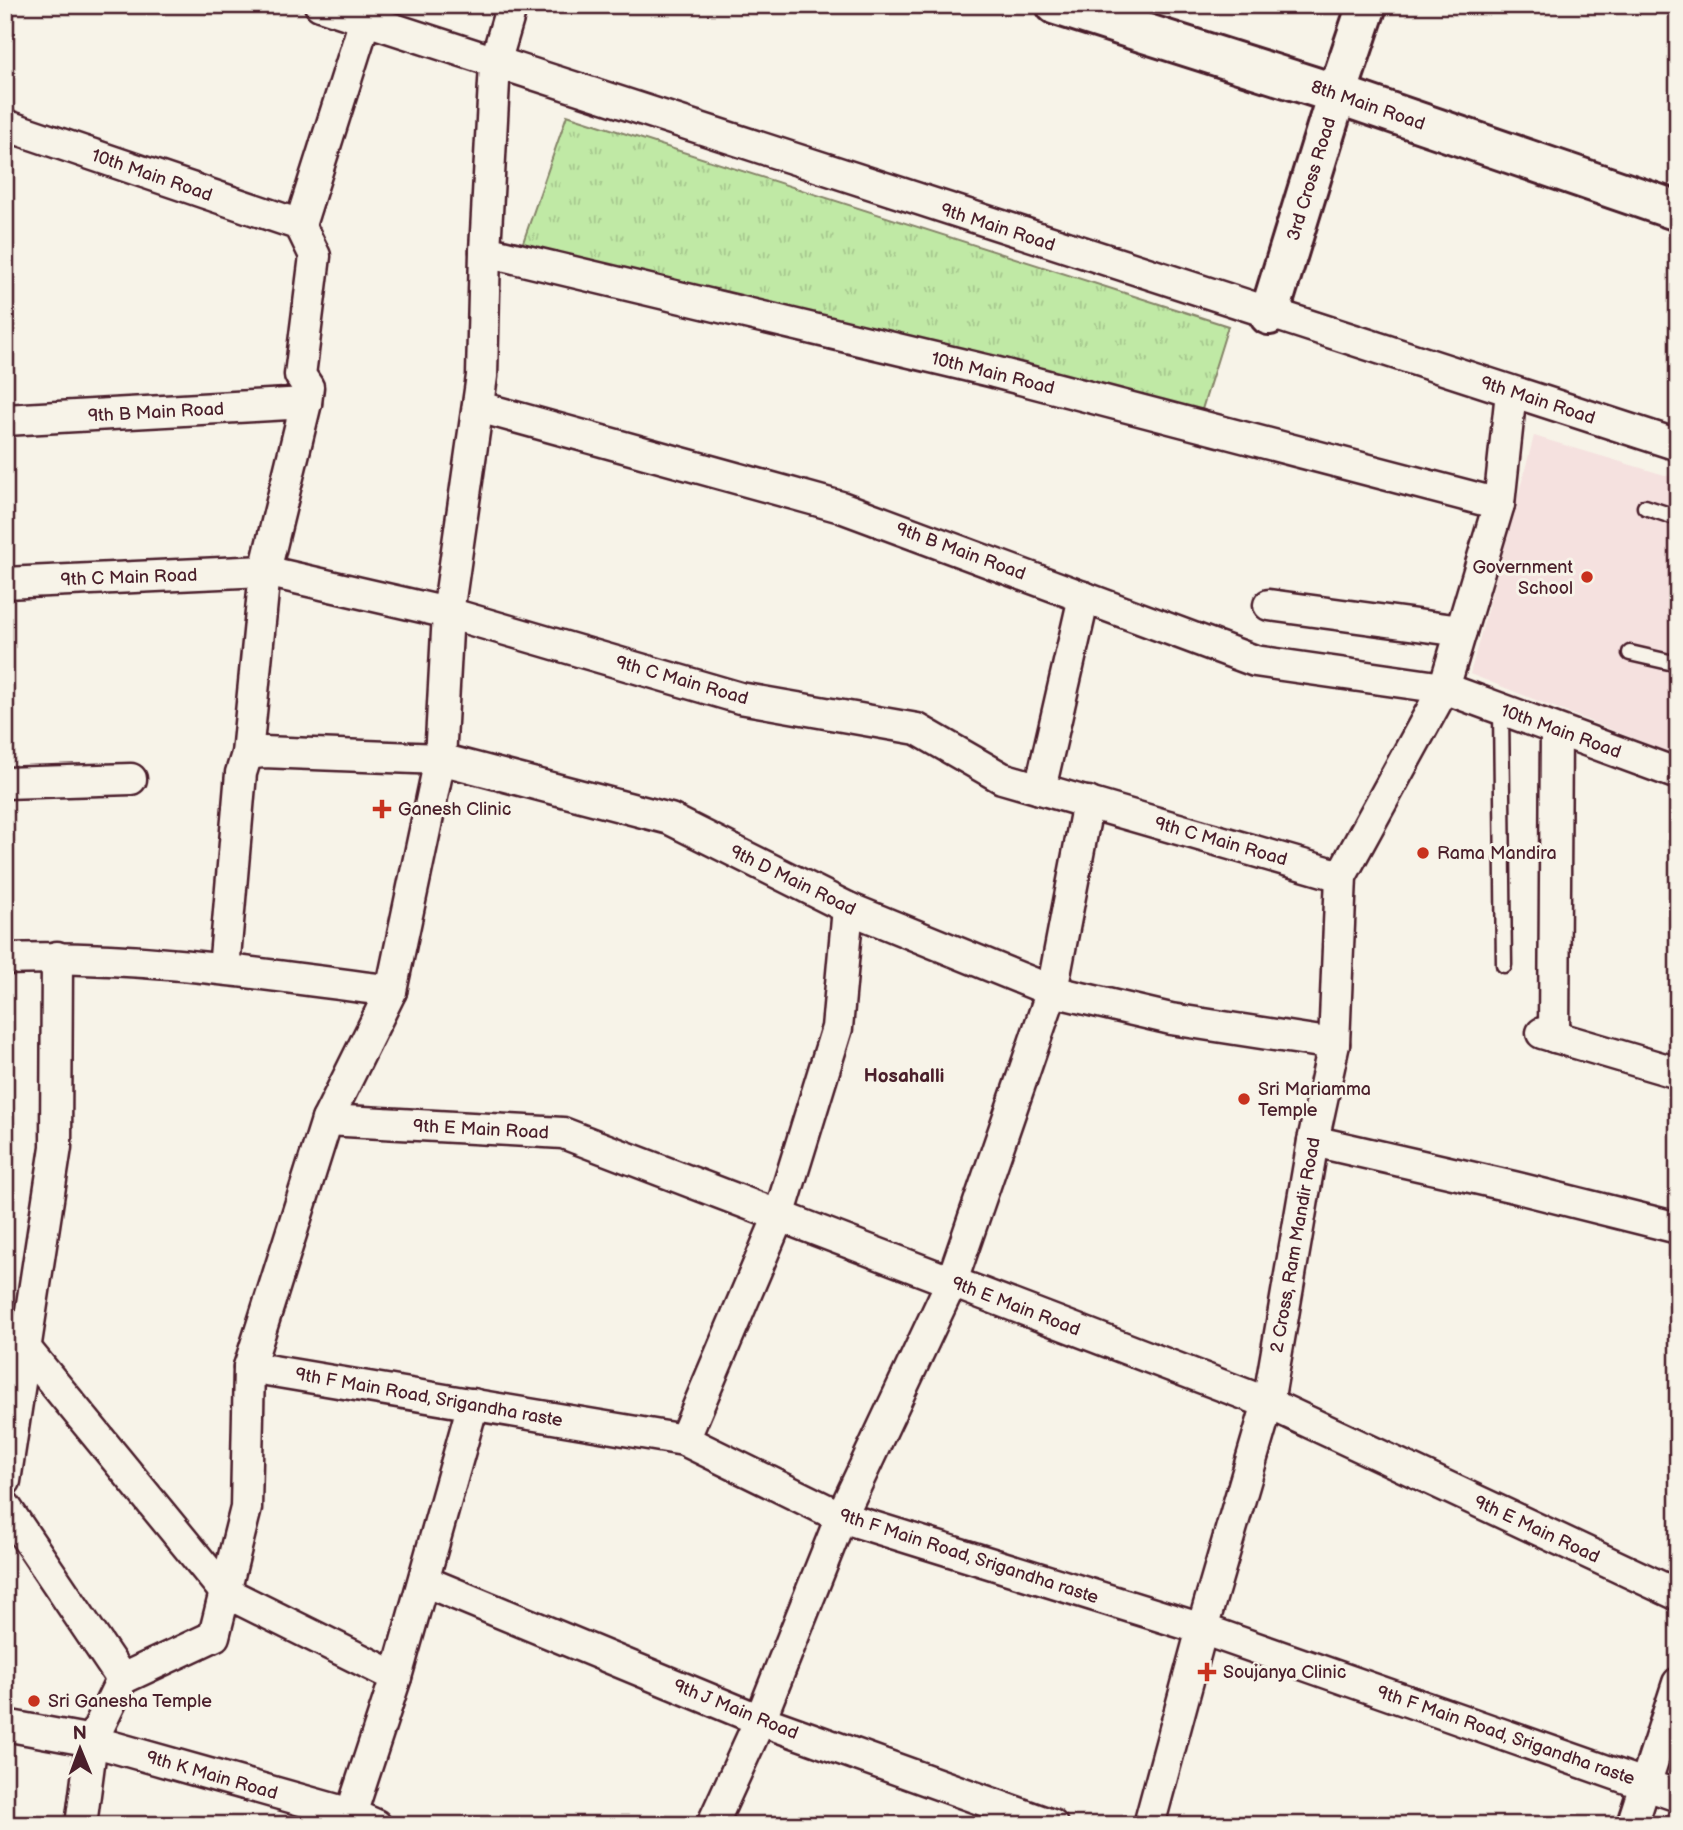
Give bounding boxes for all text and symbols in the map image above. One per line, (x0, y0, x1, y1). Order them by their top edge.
street label: 8th Main Road (1308, 76, 1428, 135)
street label: 3rd Cross Road (1283, 115, 1340, 243)
street label: 10th Main Road (89, 145, 215, 206)
street label: 9th Main Road (938, 199, 1058, 256)
street label: 10th Main Road (929, 348, 1057, 399)
street label: 9th Main Road (1478, 372, 1598, 429)
street label: 9th B Main Road (87, 398, 225, 427)
street label: 9th B Main Road (893, 518, 1029, 585)
place label: Government School (1472, 557, 1573, 599)
street label: 9th C Main Road (60, 565, 198, 590)
marker: Government School (1579, 569, 1595, 585)
street label: 9th C Main Road (613, 652, 751, 709)
street label: 10th Main Road (1498, 700, 1624, 763)
marker: Ganesh Clinic (372, 799, 392, 819)
place label: Ganesh Clinic (398, 799, 511, 820)
street label: 9th C Main Road (1152, 813, 1290, 870)
street label: 9th D Main Road (727, 841, 859, 920)
place label: Rama Mandira (1437, 843, 1557, 864)
marker: Rama Mandira (1415, 845, 1431, 861)
district label: Hosahalli (864, 1065, 944, 1088)
place label: Sri Mariamma Temple (1258, 1079, 1371, 1121)
marker: Sri Mariamma Temple (1236, 1091, 1252, 1107)
street label: 9th E Main Road (413, 1115, 549, 1144)
street label: 2 Cross, Ram Mandir Road (1266, 1136, 1325, 1354)
street label: 9th E Main Road (949, 1272, 1083, 1341)
street label: 9th F Main Road, Srigandha raste (294, 1364, 565, 1431)
street label: 9th E Main Road (1471, 1491, 1603, 1568)
street label: 9th F Main Road, Srigandha raste (837, 1505, 1101, 1608)
marker: Soujanya Clinic (1197, 1662, 1217, 1682)
place label: Soujanya Clinic (1223, 1662, 1346, 1683)
street label: 9th J Main Road (670, 1675, 801, 1744)
street label: 9th F Main Road, Srigandha raste (1374, 1681, 1638, 1790)
place label: Sri Ganesha Temple (48, 1691, 212, 1712)
marker: Sri Ganesha Temple (26, 1693, 42, 1709)
north arrow (46, 1714, 116, 1784)
text: N (72, 1722, 87, 1745)
street label: 9th K Main Road (144, 1747, 280, 1804)

